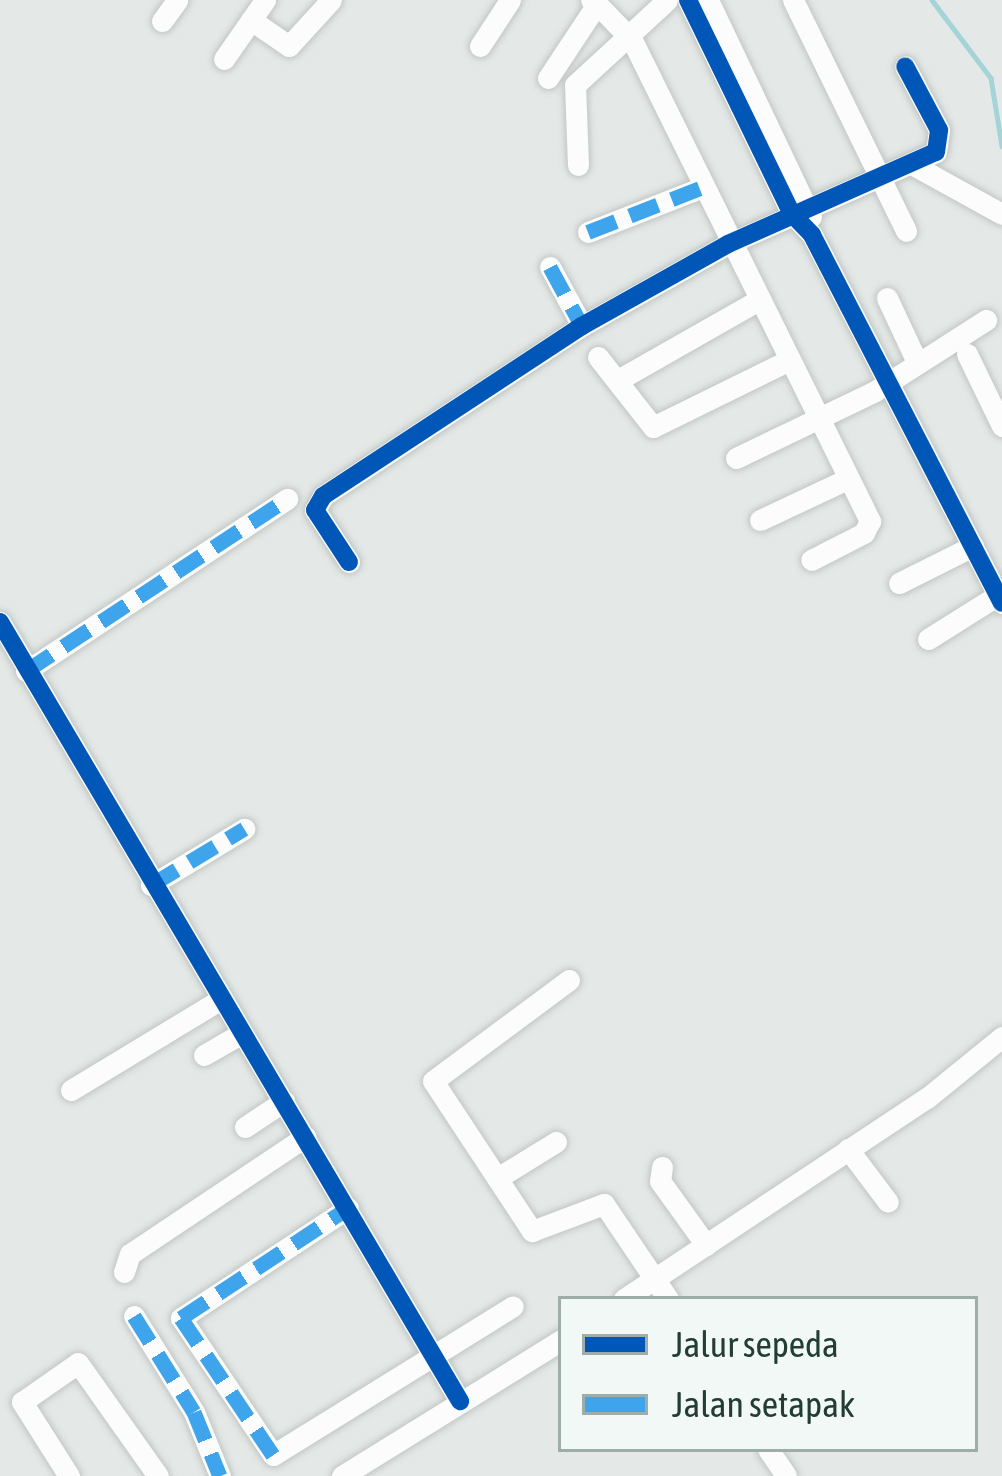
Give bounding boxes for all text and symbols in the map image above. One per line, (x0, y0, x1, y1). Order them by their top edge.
legend (558, 1296, 978, 1452)
text: Jalur sepeda (672, 1323, 839, 1365)
text: Jalan setapak (672, 1383, 855, 1425)

